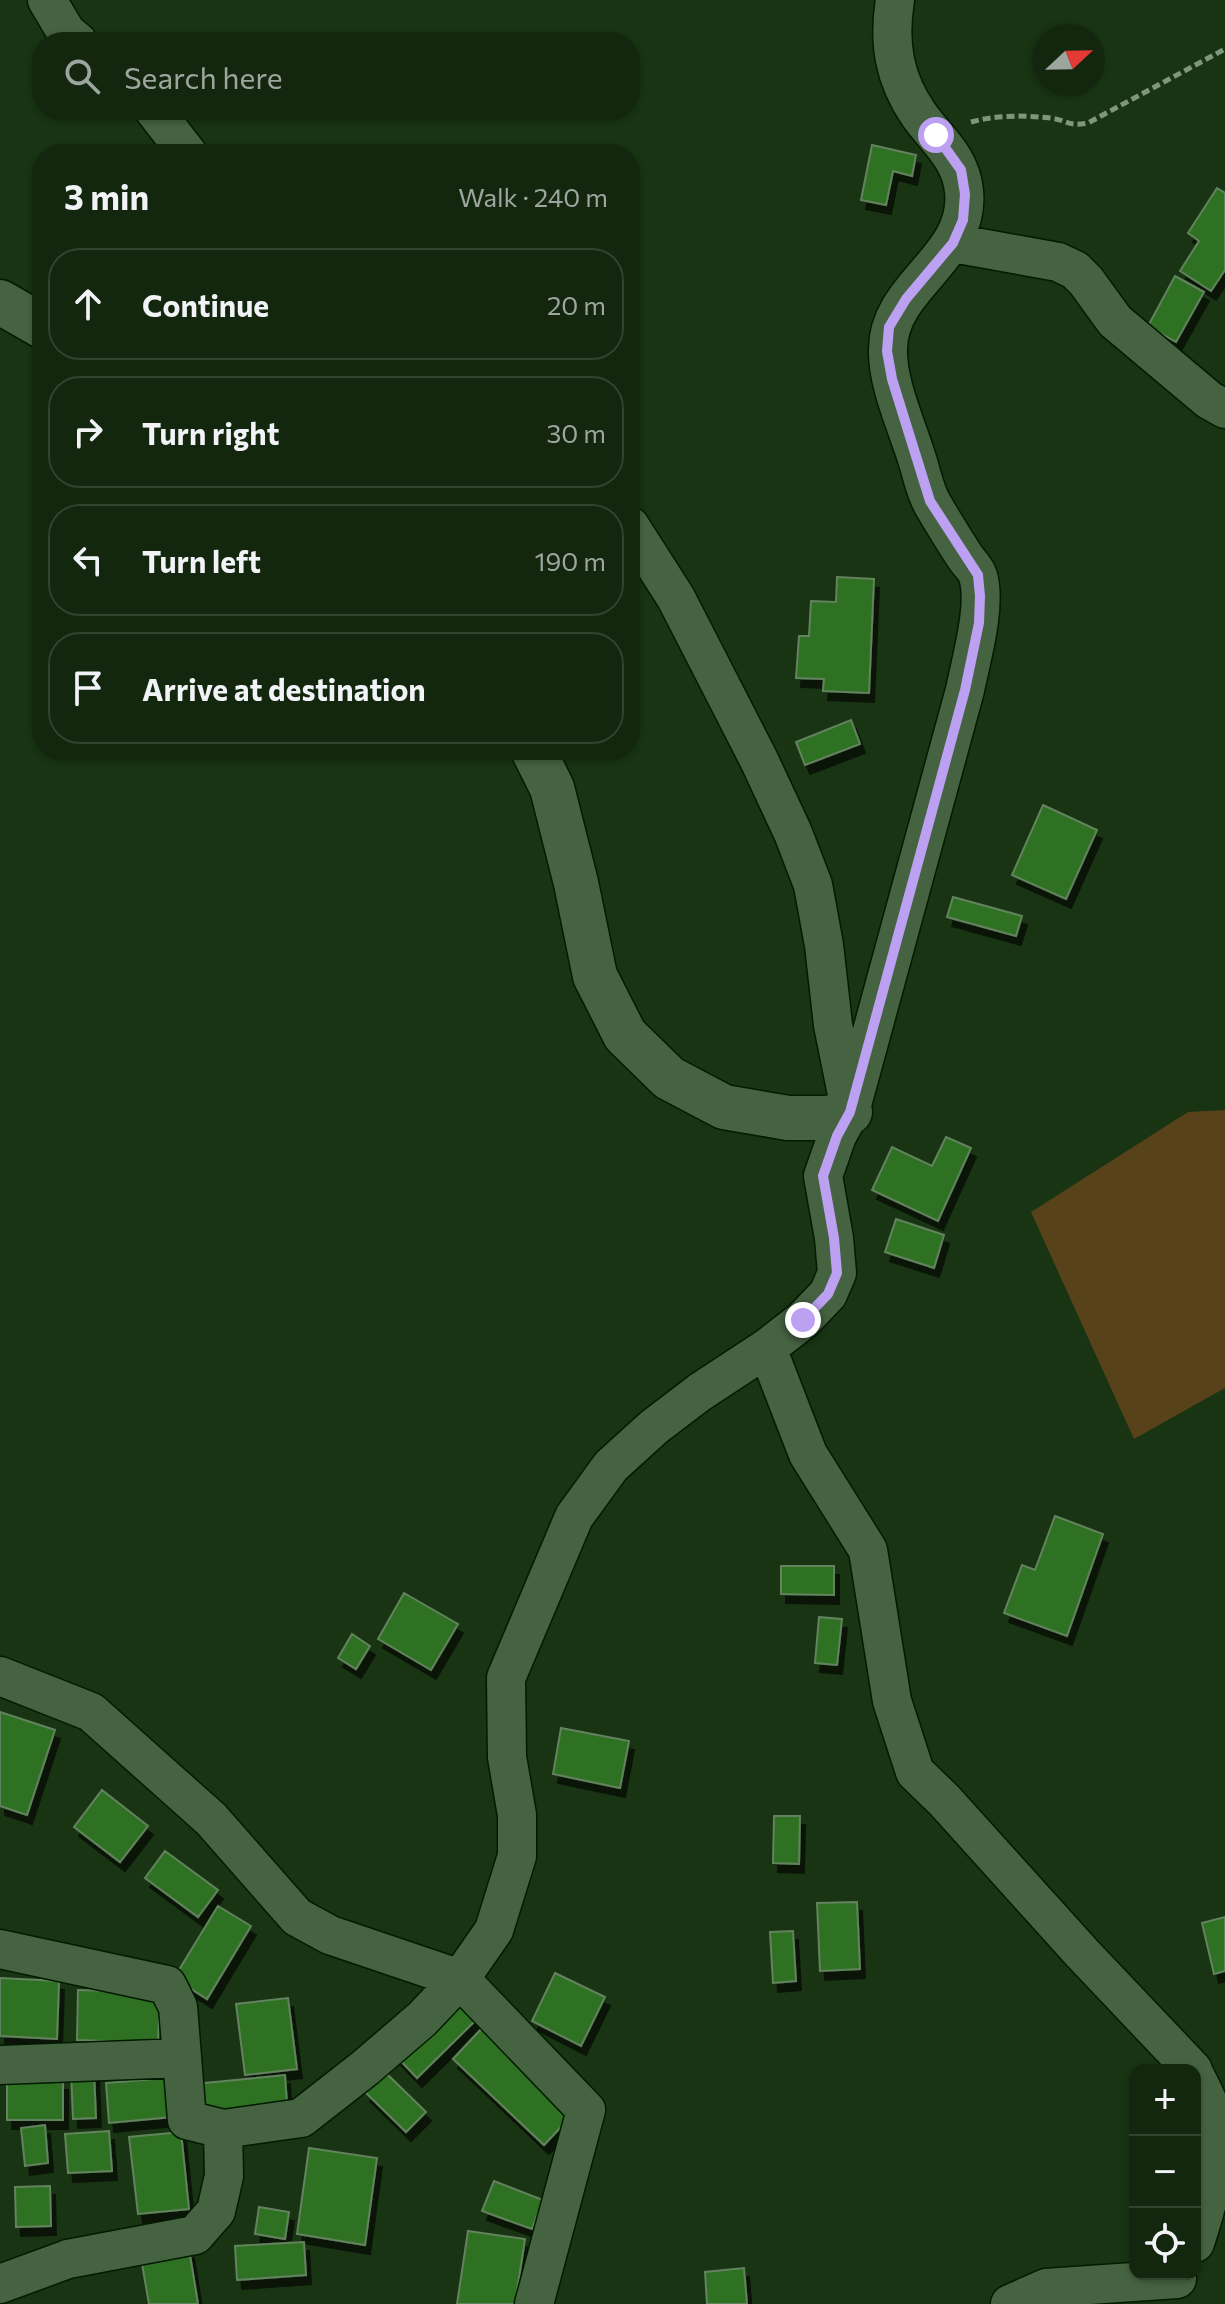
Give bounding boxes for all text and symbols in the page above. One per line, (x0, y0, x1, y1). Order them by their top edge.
north arrow (1033, 24, 1105, 96)
search box (32, 32, 640, 120)
icon: search (60, 54, 104, 98)
text: Search here (124, 58, 283, 95)
route start (918, 117, 954, 153)
text: 3 min (64, 175, 149, 217)
text: Walk · 240 m (458, 181, 608, 212)
icon: ahead (66, 282, 110, 326)
text: Continue (142, 286, 269, 323)
text: 20 m (547, 289, 606, 320)
icon: right (66, 410, 110, 454)
text: Turn right (142, 414, 279, 451)
text: 30 m (547, 417, 606, 448)
icon: left (66, 538, 110, 582)
text: Turn left (142, 542, 261, 579)
text: 190 m (534, 545, 606, 576)
icon: arrive (66, 666, 110, 710)
text: Arrive at destination (142, 670, 426, 707)
route end (785, 1302, 821, 1338)
map controls (1129, 2064, 1201, 2280)
button: + (1129, 2064, 1201, 2136)
button: − (1129, 2136, 1201, 2208)
button: locate (1129, 2208, 1201, 2280)

